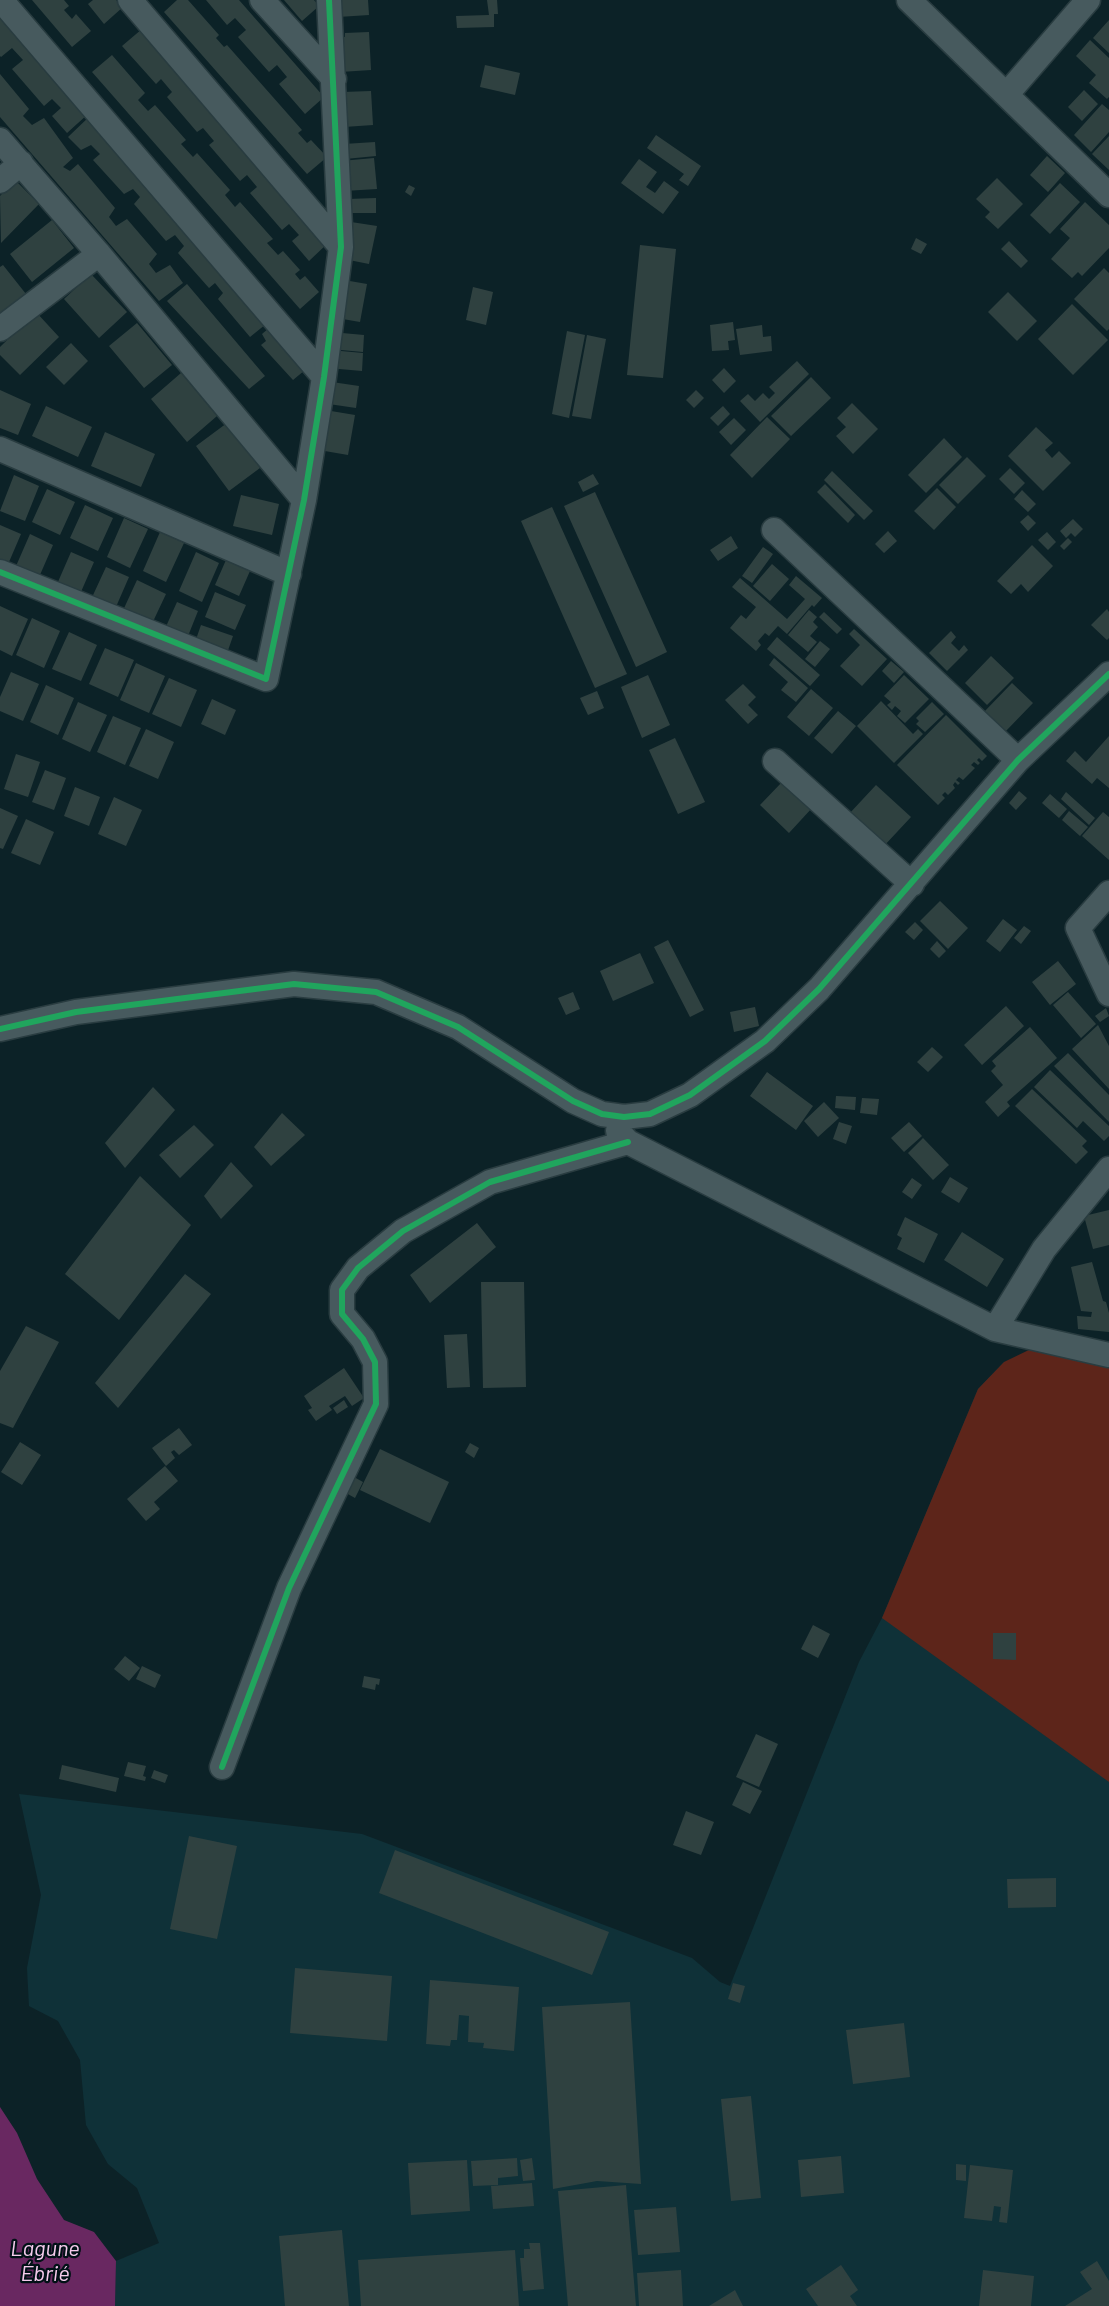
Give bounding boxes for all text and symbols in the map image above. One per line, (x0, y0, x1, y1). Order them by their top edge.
water label: Lagune Ébrié (10, 2236, 80, 2288)

